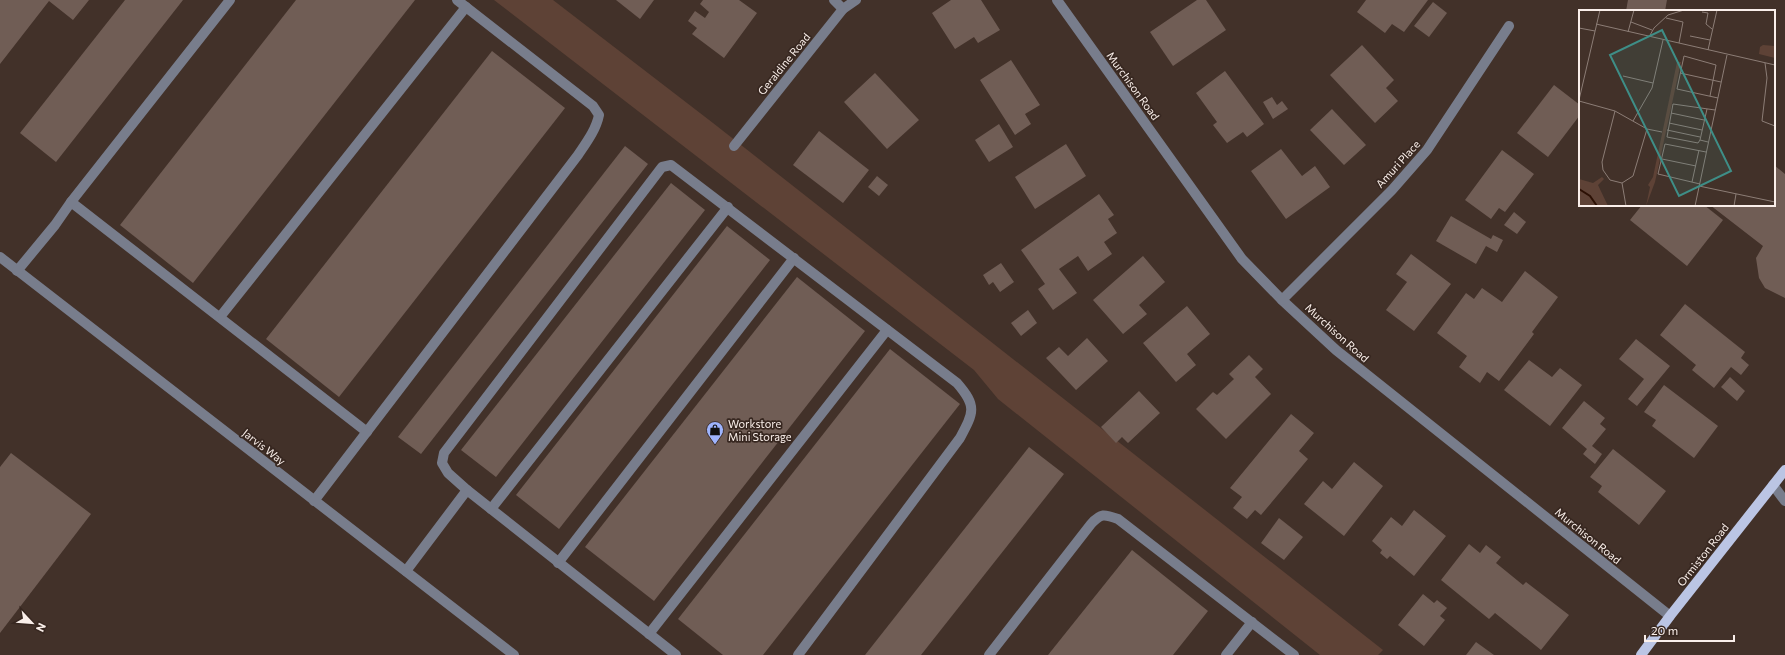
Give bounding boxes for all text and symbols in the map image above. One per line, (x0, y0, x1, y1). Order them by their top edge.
inset map (1579, 10, 1775, 206)
street label: Geraldine Road (755, 30, 813, 97)
street label: Murchison Road (1104, 49, 1163, 122)
street label: Amuri Place (1373, 137, 1422, 190)
street label: Murchison Road (1303, 301, 1372, 365)
place label: Workstore Mini Storage (728, 417, 792, 443)
shop icon: Workstore Mini Storage (705, 420, 725, 445)
street label: Jarvis Way (240, 426, 289, 468)
street label: Murchison Road (1553, 505, 1624, 566)
street label: Ormiston Road (1674, 521, 1731, 589)
north arrow (12, 603, 52, 643)
scale bar (1645, 617, 1734, 643)
text: N (34, 621, 49, 634)
text: 20 m (1651, 623, 1678, 637)

